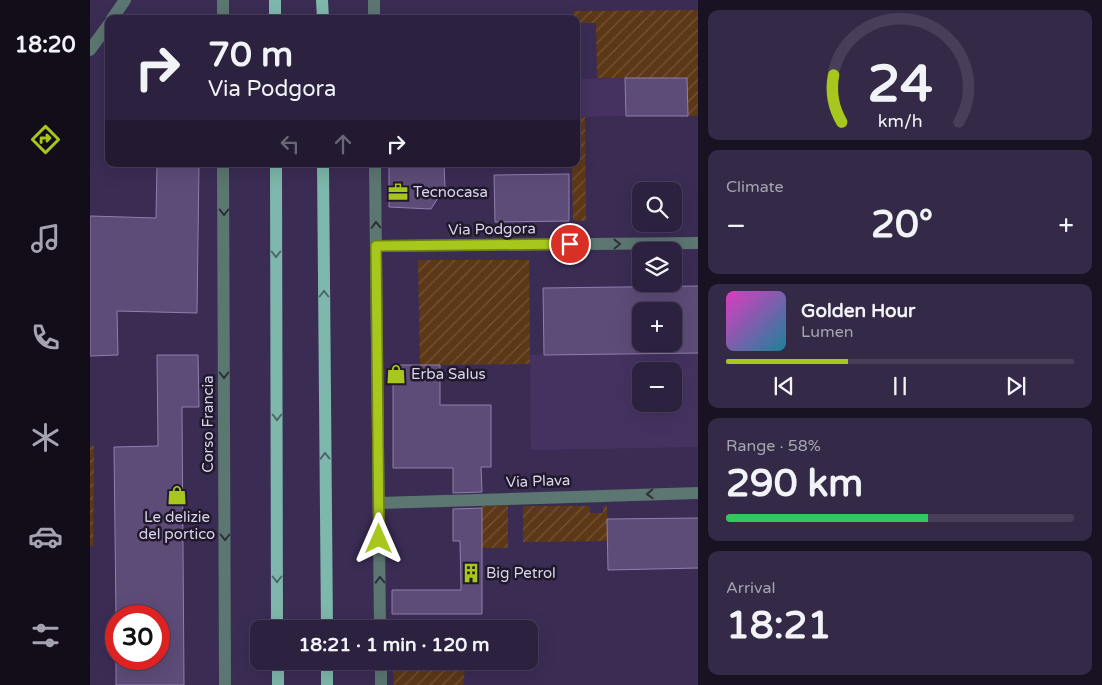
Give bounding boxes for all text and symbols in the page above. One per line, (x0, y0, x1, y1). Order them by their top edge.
text: 18:20 (15, 32, 75, 58)
text: 70 m (208, 34, 293, 76)
icon: right (125, 35, 190, 100)
text: 24 (867, 53, 933, 116)
text: Via Podgora (208, 76, 336, 102)
text: km/h (878, 111, 922, 132)
icon: directions (28, 122, 63, 157)
icon: left (276, 130, 304, 158)
icon: ahead (329, 130, 357, 158)
icon: right (382, 130, 410, 158)
text: Climate (726, 177, 784, 197)
office icon: Tecnocasa (387, 181, 409, 203)
map controls (632, 182, 682, 412)
button: search (632, 182, 682, 232)
place label: Tecnocasa (413, 183, 488, 201)
text: 20° (871, 202, 933, 248)
one-way arrow (218, 209, 229, 217)
text: − (726, 209, 746, 243)
text: + (1058, 209, 1074, 243)
street label: Via Podgora (448, 219, 536, 239)
icon: music (28, 221, 63, 256)
one-way arrow (371, 221, 381, 228)
pin (549, 223, 591, 265)
icon: arrive (556, 230, 584, 258)
one-way arrow (614, 239, 622, 249)
button: layers (632, 242, 682, 292)
one-way arrow (271, 250, 281, 258)
one-way arrow (319, 289, 329, 297)
text: Golden Hour (801, 300, 915, 322)
button: + (632, 302, 682, 352)
icon: phone (28, 320, 63, 355)
text: Lumen (801, 322, 853, 342)
button: − (632, 362, 682, 412)
shop icon: Erba Salus (385, 363, 407, 385)
place label: Erba Salus (411, 365, 486, 383)
one-way arrow (219, 372, 229, 379)
icon: previous (770, 372, 798, 400)
icon: pause (886, 372, 914, 400)
icon: next (1002, 372, 1030, 400)
street label: Corso Francia (199, 375, 217, 473)
one-way arrow (272, 413, 282, 421)
icon: climate (28, 420, 63, 455)
text: Range · 58% (726, 436, 821, 456)
one-way arrow (320, 452, 330, 460)
text: 290 km (726, 461, 863, 507)
street label: Via Plava (505, 471, 571, 491)
shop icon: Le delizie del portico (166, 484, 188, 506)
one-way arrow (645, 489, 653, 500)
place label: Le delizie del portico (139, 508, 215, 543)
position arrow (352, 512, 404, 564)
icon: car (28, 519, 63, 554)
one-way arrow (220, 534, 230, 542)
building icon: Big Petrol (460, 562, 482, 584)
place label: Big Petrol (486, 564, 556, 582)
one-way arrow (272, 576, 282, 583)
one-way arrow (375, 576, 385, 584)
text: Arrival (726, 578, 775, 598)
text: 18:21 (726, 603, 831, 649)
speed limit sign: 30 (105, 605, 170, 670)
icon: filters (28, 618, 63, 653)
text: 18:21 · 1 min · 120 m (298, 634, 490, 656)

